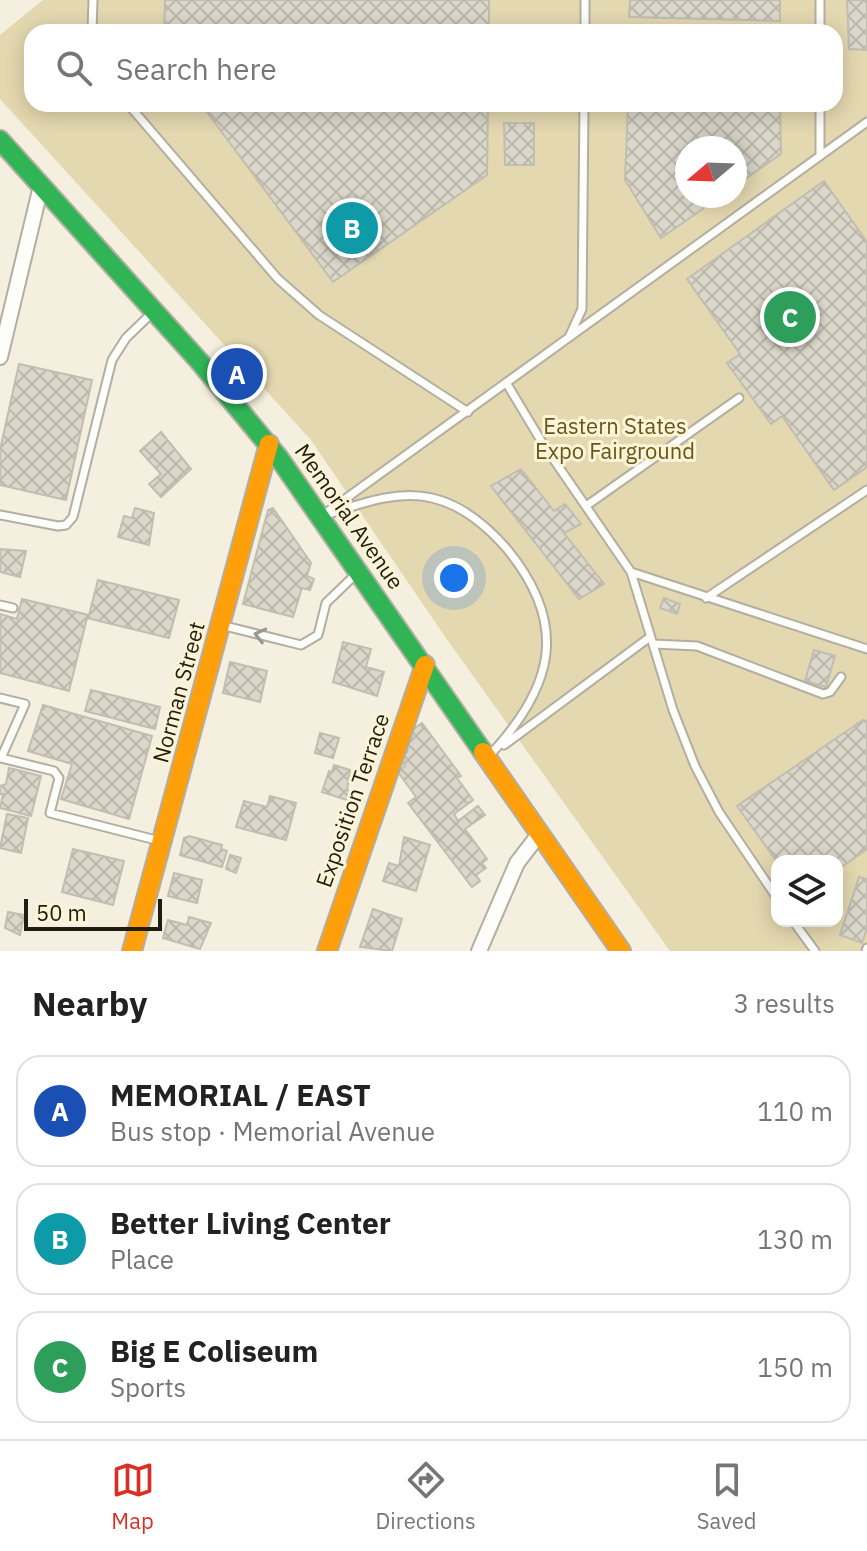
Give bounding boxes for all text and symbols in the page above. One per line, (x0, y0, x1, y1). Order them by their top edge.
search box (24, 24, 843, 112)
icon: search (52, 46, 96, 90)
text: Search here (116, 49, 277, 88)
north arrow (675, 136, 747, 208)
pin: B (326, 198, 378, 258)
pin: C (764, 287, 816, 347)
pin: A (211, 344, 263, 404)
park label: Eastern States Expo Fairground (535, 411, 695, 465)
street label: Memorial Avenue (289, 437, 411, 595)
your location (434, 558, 474, 598)
street label: Norman Street (145, 618, 211, 766)
one-way arrow (254, 627, 268, 644)
street label: Exposition Terrace (309, 709, 395, 891)
map controls (771, 855, 843, 927)
button: layers (771, 855, 843, 927)
scale bar (24, 895, 162, 931)
text: 50 m (36, 898, 87, 927)
text: Nearby (32, 981, 147, 1025)
text: 3 results (733, 986, 835, 1020)
text: MEMORIAL / EAST (110, 1075, 371, 1114)
text: A (51, 1094, 69, 1128)
text: 110 m (757, 1094, 833, 1128)
text: Bus stop · Memorial Avenue (110, 1114, 435, 1148)
text: Better Living Center (110, 1203, 391, 1242)
text: B (51, 1222, 69, 1256)
text: 130 m (757, 1222, 833, 1256)
text: Place (110, 1242, 174, 1276)
text: Big E Coliseum (110, 1331, 318, 1370)
text: C (52, 1350, 68, 1384)
text: 150 m (757, 1350, 833, 1384)
text: Sports (110, 1370, 186, 1404)
tab: Map (111, 1458, 155, 1535)
tab: Directions (376, 1458, 476, 1535)
tab: Saved (697, 1458, 756, 1535)

